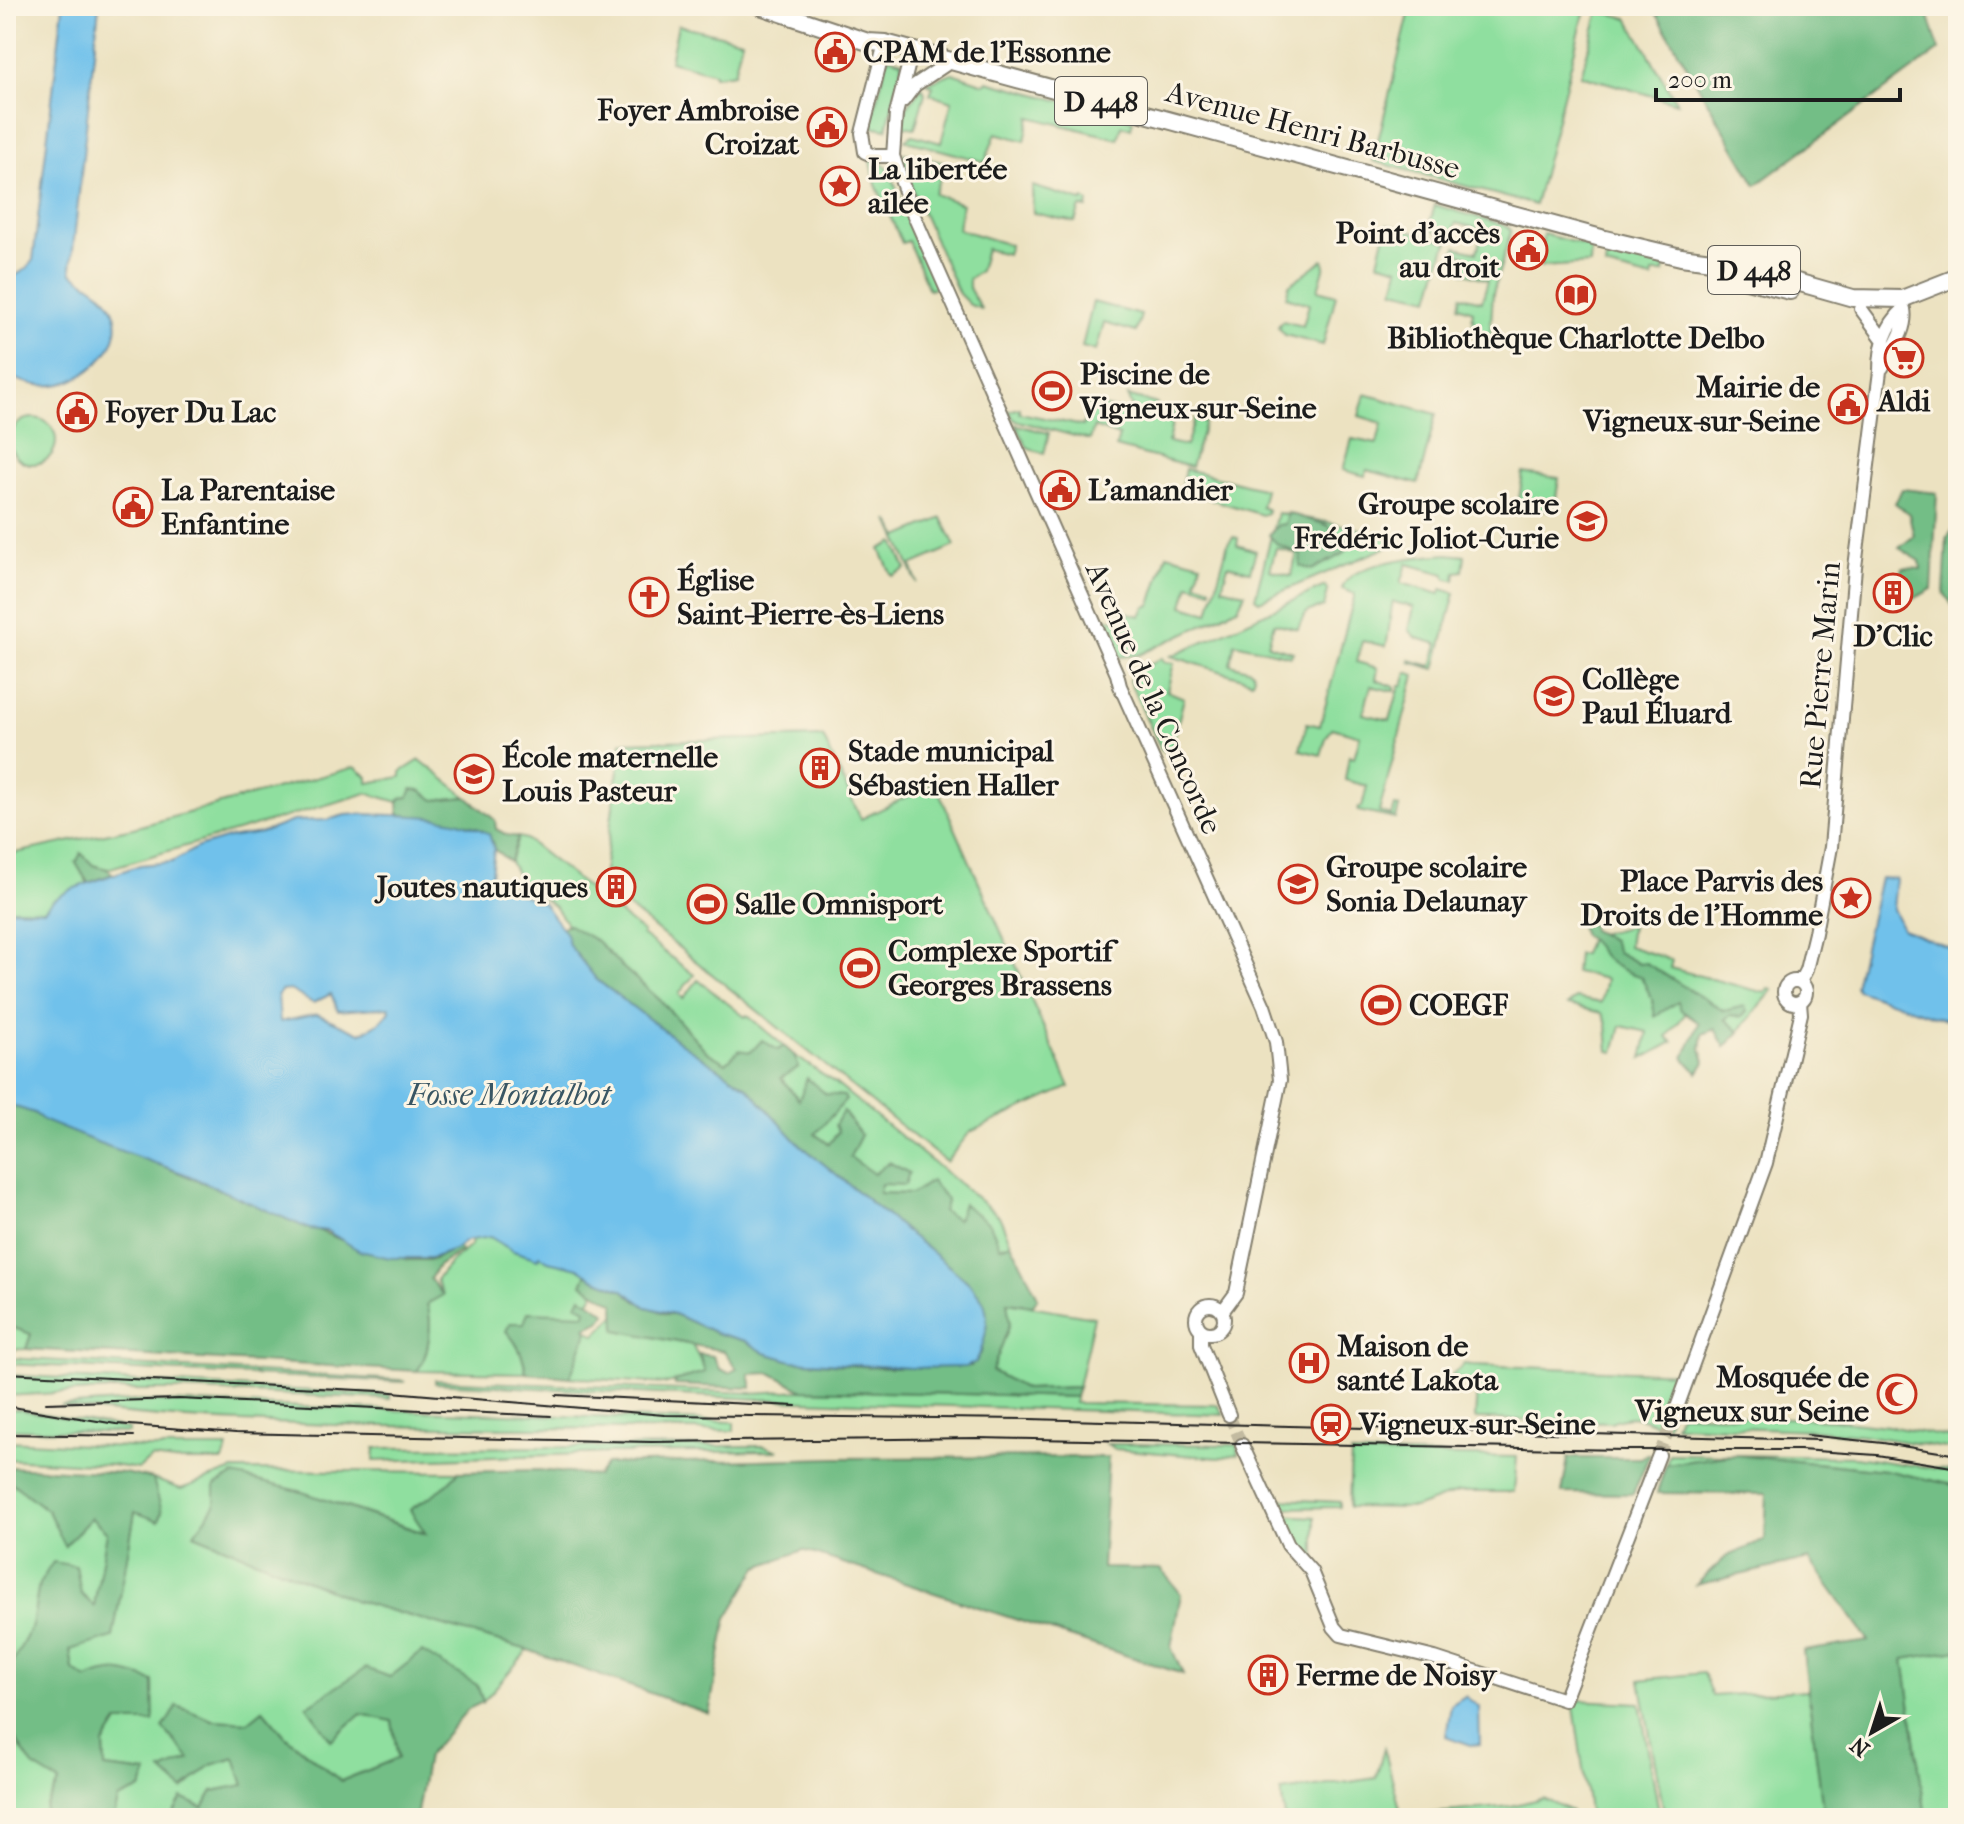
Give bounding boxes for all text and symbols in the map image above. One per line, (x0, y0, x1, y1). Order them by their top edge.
public building icon: CPAM de l'Essonne (814, 31, 856, 73)
place label: CPAM de l'Essonne (863, 35, 1111, 70)
scale bar (1656, 52, 1900, 102)
text: 200 m (1668, 66, 1732, 94)
street label: Avenue Henri Barbusse (1161, 74, 1464, 187)
road number: D 448 (1055, 77, 1147, 125)
place label: Foyer Ambroise Croizat (597, 93, 799, 162)
public building icon: Foyer Ambroise Croizat (806, 106, 848, 148)
place label: La libertée ailée (868, 152, 1007, 221)
place icon: La libertée ailée (819, 165, 861, 207)
place label: Point d'accès au droit (1336, 216, 1500, 285)
public building icon: Point d'accès au droit (1507, 229, 1549, 271)
road number: D 448 (1708, 246, 1800, 294)
library icon: Bibliothèque Charlotte Delbo (1555, 274, 1597, 316)
place label: Bibliothèque Charlotte Delbo (1387, 321, 1765, 356)
supermarket icon: Aldi (1883, 337, 1925, 379)
place label: Piscine de Vigneux-sur-Seine (1079, 357, 1317, 426)
sports icon: Piscine de Vigneux-sur-Seine (1031, 370, 1073, 412)
place label: Mairie de Vigneux-sur-Seine (1582, 370, 1820, 439)
public building icon: Mairie de Vigneux-sur-Seine (1827, 383, 1869, 425)
place label: Aldi (1876, 384, 1931, 419)
public building icon: Foyer Du Lac (56, 391, 98, 433)
place label: Foyer Du Lac (105, 395, 276, 430)
public building icon: L'amandier (1039, 469, 1081, 511)
place label: La Parentaise Enfantine (161, 473, 335, 542)
place label: L'amandier (1088, 473, 1234, 508)
public building icon: La Parentaise Enfantine (112, 486, 154, 528)
place label: Groupe scolaire Frédéric Joliot-Curie (1294, 487, 1559, 556)
school or university icon: Groupe scolaire Frédéric Joliot-Curie (1566, 500, 1608, 542)
street label: Avenue de la Concorde (1077, 556, 1229, 840)
street label: Rue Pierre Marin (1793, 559, 1848, 790)
place label: Église Saint-Pierre-ès-Liens (677, 562, 944, 632)
building icon: D'Clic (1872, 572, 1914, 614)
church icon: Église Saint-Pierre-ès-Liens (628, 576, 670, 618)
place label: D'Clic (1853, 619, 1933, 654)
place label: Collège Paul Éluard (1582, 662, 1733, 731)
school or university icon: Collège Paul Éluard (1533, 675, 1575, 717)
place label: Stade municipal Sébastien Haller (848, 734, 1060, 803)
place label: École maternelle Louis Pasteur (502, 739, 718, 809)
building icon: Stade municipal Sébastien Haller (799, 747, 841, 789)
school or university icon: École maternelle Louis Pasteur (453, 753, 495, 795)
place label: Groupe scolaire Sonia Delaunay (1326, 850, 1529, 919)
school or university icon: Groupe scolaire Sonia Delaunay (1277, 863, 1319, 905)
place label: Place Parvis des Droits de l'Homme (1580, 864, 1823, 933)
building icon: Joutes nautiques (595, 866, 637, 908)
place label: Joutes nautiques (374, 870, 588, 905)
place icon: Place Parvis des Droits de l'Homme (1830, 877, 1872, 919)
sports icon: Salle Omnisport (686, 883, 728, 925)
place label: Salle Omnisport (735, 887, 943, 922)
place label: Complexe Sportif Georges Brassens (888, 934, 1119, 1003)
sports icon: Complexe Sportif Georges Brassens (839, 947, 881, 989)
sports icon: COEGF (1360, 984, 1402, 1026)
place label: COEGF (1409, 988, 1508, 1023)
water label: Fosse Montalbot (406, 1076, 613, 1113)
place label: Maison de santé Lakota (1337, 1329, 1499, 1398)
hospital icon: Maison de santé Lakota (1288, 1342, 1330, 1384)
place label: Mosquée de Vigneux sur Seine (1634, 1360, 1869, 1429)
mosque icon: Mosquée de Vigneux sur Seine (1876, 1373, 1918, 1415)
station icon: Vigneux-sur-Seine (1310, 1403, 1352, 1445)
place label: Vigneux-sur-Seine (1358, 1407, 1596, 1442)
building icon: Ferme de Noisy (1247, 1654, 1289, 1696)
place label: Ferme de Noisy (1296, 1658, 1498, 1693)
north arrow (1832, 1692, 1912, 1772)
text: N (1845, 1731, 1875, 1762)

